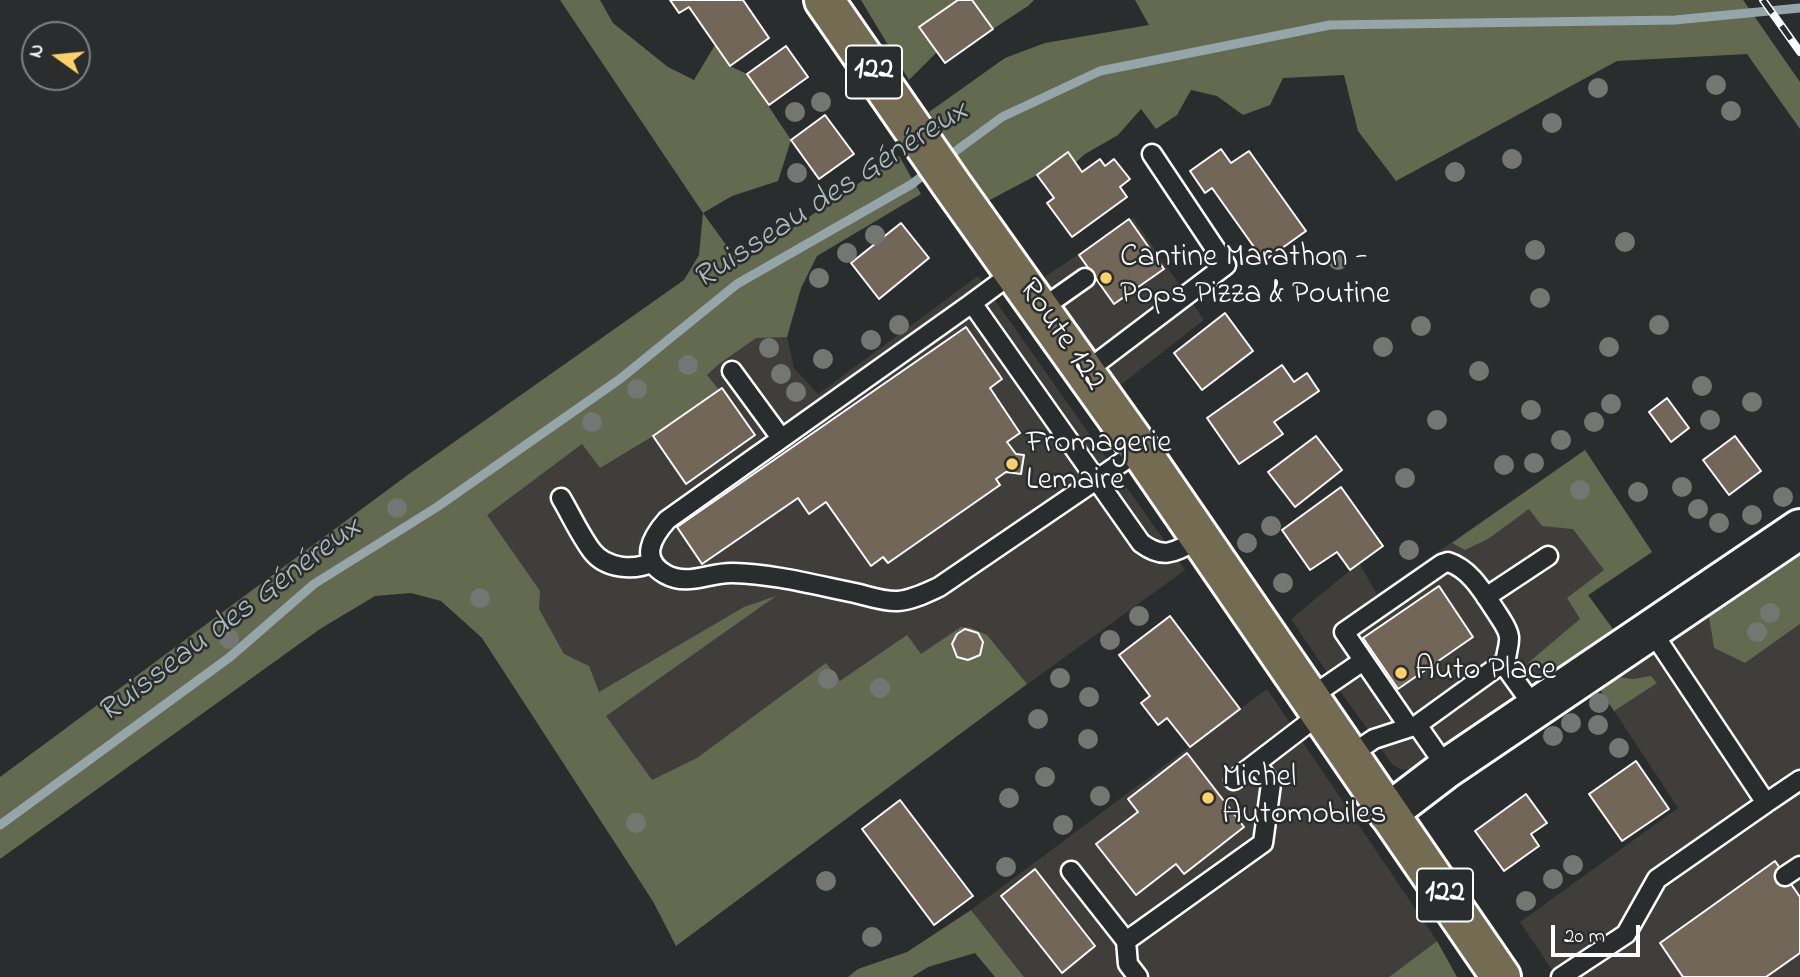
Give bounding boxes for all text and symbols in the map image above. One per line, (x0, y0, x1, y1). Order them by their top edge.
north arrow (21, 21, 91, 91)
text: N (22, 41, 52, 61)
road number: 122 (846, 46, 902, 99)
water label: Ruisseau des Généreux (687, 93, 977, 301)
place label: Cantine Marathon - Pops Pizza & Poutine (1120, 241, 1390, 316)
marker: Cantine Marathon - Pops Pizza & Poutine (1098, 270, 1114, 286)
street label: Route 122 (1008, 273, 1112, 399)
place label: Fromagerie Lemaire (1026, 427, 1172, 502)
marker: Fromagerie Lemaire (1004, 456, 1020, 472)
water label: Ruisseau des Généreux (91, 510, 371, 734)
place label: Auto Place (1415, 654, 1556, 692)
marker: Auto Place (1393, 665, 1409, 681)
place label: Michel Automobiles (1222, 761, 1386, 836)
marker: Michel Automobiles (1200, 790, 1216, 806)
road number: 122 (1417, 868, 1473, 922)
scale bar (1555, 911, 1644, 955)
text: 20 m (1564, 922, 1605, 952)

